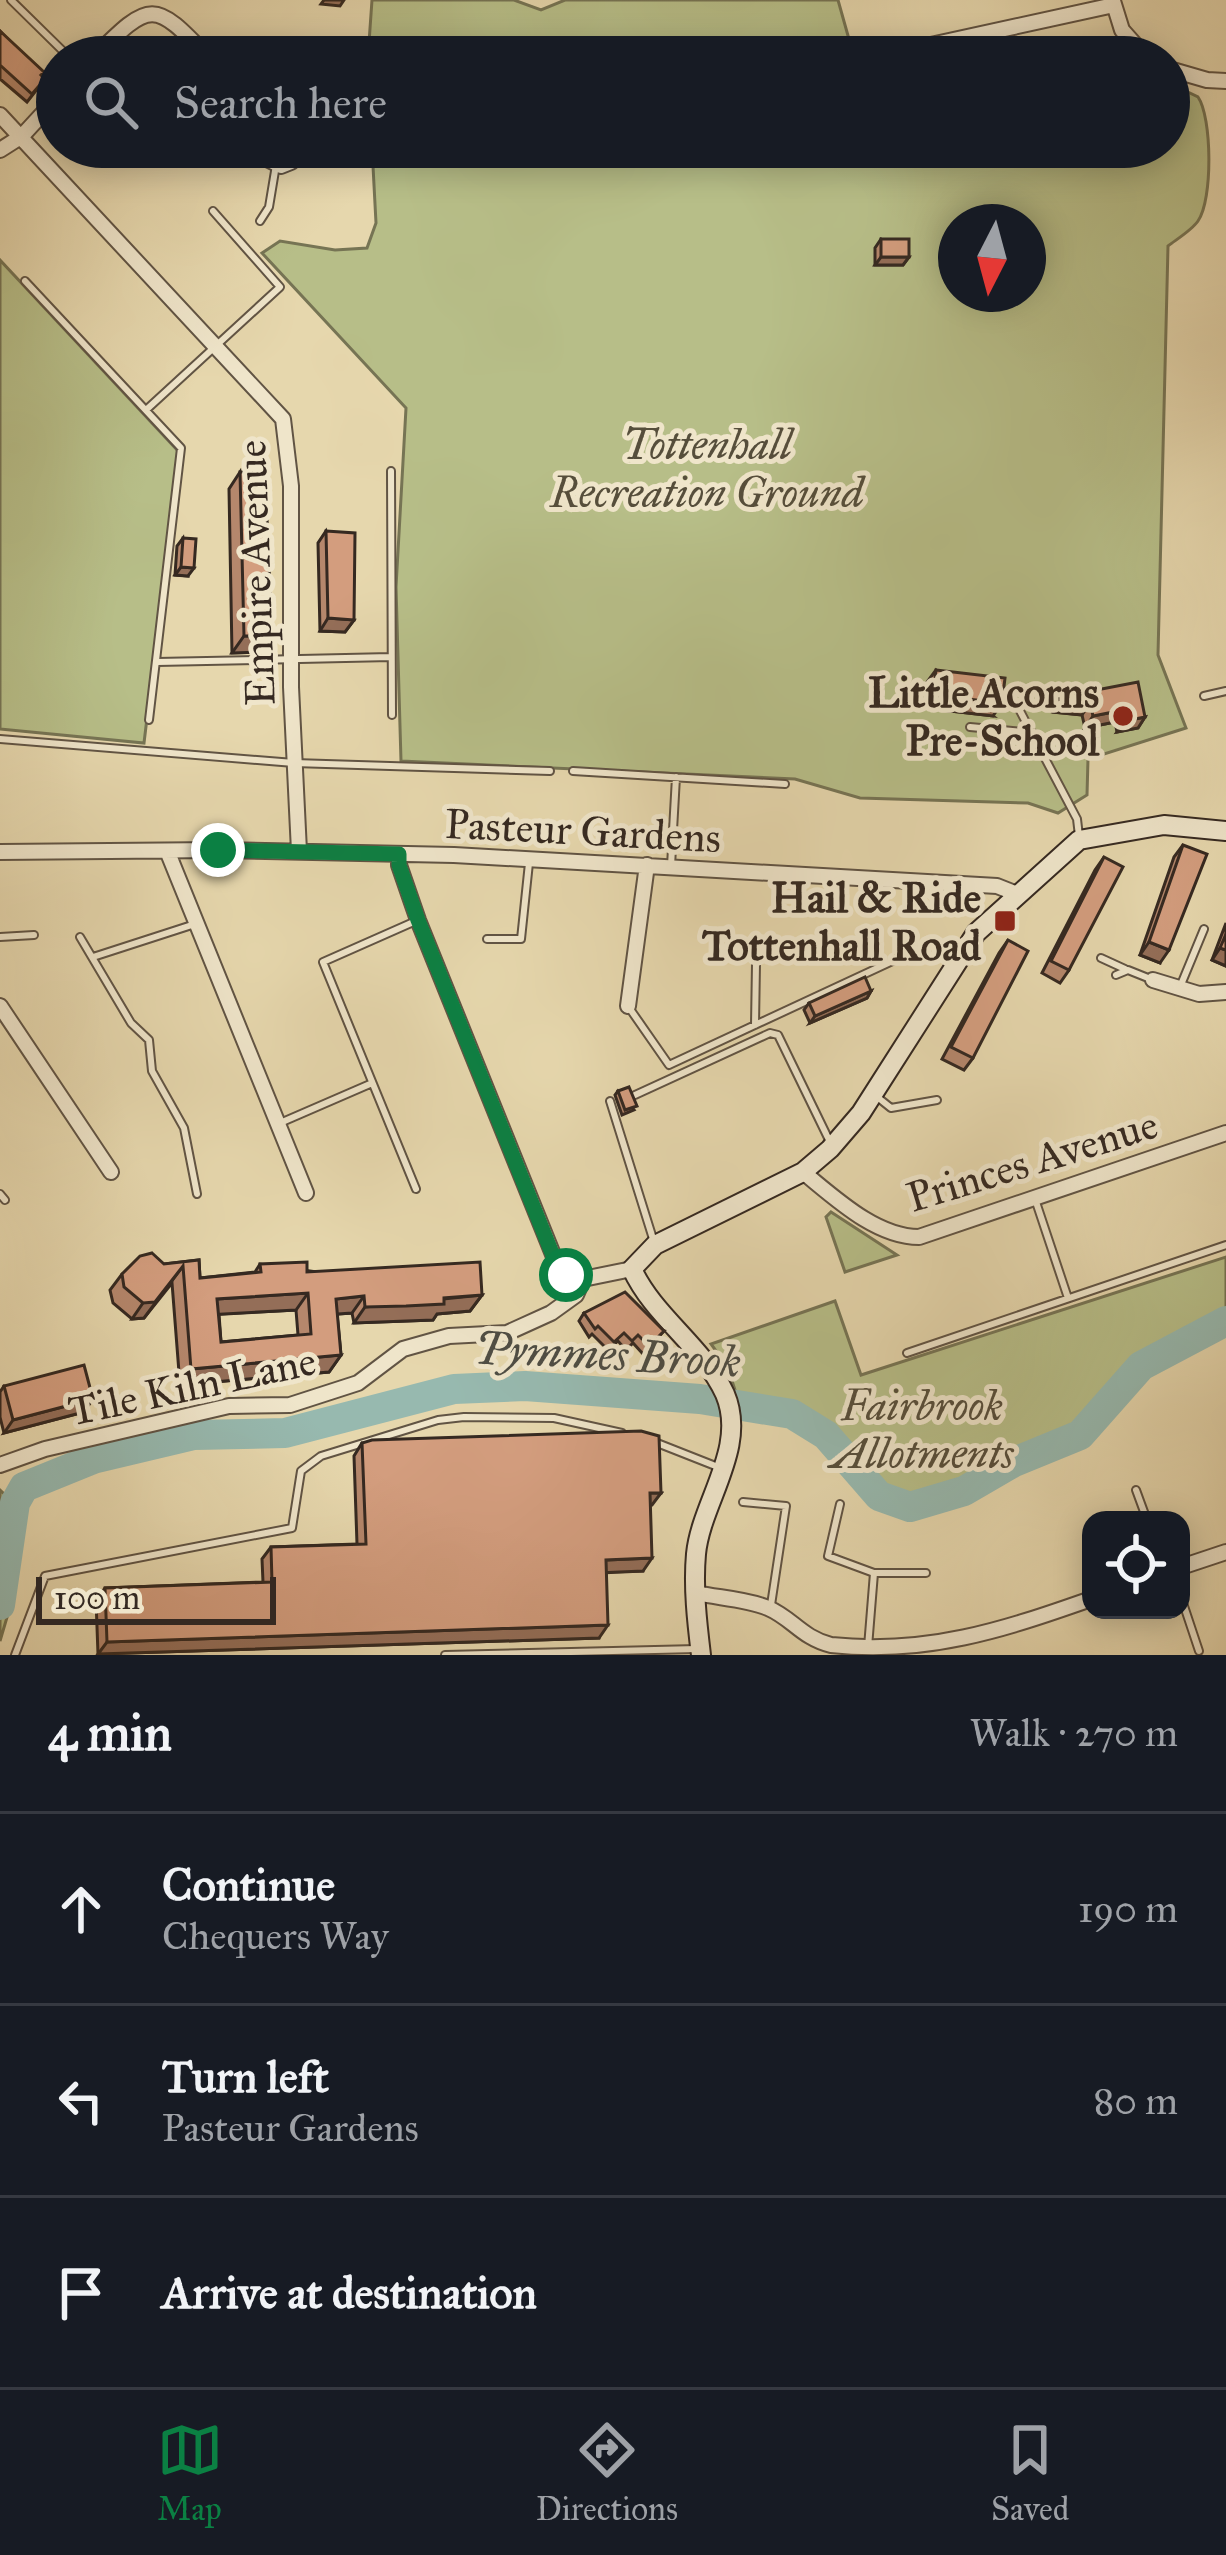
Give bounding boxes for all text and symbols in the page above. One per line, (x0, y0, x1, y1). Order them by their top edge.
search box (36, 36, 1190, 168)
icon: search (78, 69, 144, 135)
text: Search here (174, 75, 387, 130)
north arrow (938, 204, 1046, 312)
park label: Tottenhall Recreation Ground (548, 419, 867, 519)
street label: Empire Avenue (225, 439, 287, 707)
place label: Little Acorns Pre-School (868, 667, 1100, 767)
marker: Little Acorns Pre-School (1110, 703, 1136, 729)
street label: Pasteur Gardens (444, 798, 722, 864)
route end (191, 823, 245, 877)
place label: Hail & Ride Tottenhall Road (702, 872, 982, 972)
marker: Hail & Ride Tottenhall Road (992, 908, 1018, 934)
street label: Princes Avenue (901, 1098, 1164, 1224)
route start (539, 1248, 593, 1302)
water label: Pymmes Brook (474, 1320, 742, 1389)
street label: Tile Kiln Lane (64, 1334, 321, 1438)
park label: Fairbrook Allotments (826, 1380, 1014, 1480)
map controls (1082, 1511, 1190, 1619)
button: locate (1082, 1511, 1190, 1619)
scale bar (36, 1571, 276, 1624)
text: 100 m (54, 1578, 140, 1618)
text: 4 min (48, 1702, 172, 1764)
text: Walk · 270 m (970, 1709, 1178, 1757)
text: Continue (162, 1857, 335, 1912)
icon: ahead (48, 1876, 114, 1942)
text: 190 m (1078, 1885, 1178, 1933)
text: Chequers Way (162, 1912, 389, 1960)
text: Turn left (162, 2049, 329, 2104)
icon: left (48, 2068, 114, 2134)
text: 80 m (1093, 2077, 1178, 2125)
text: Pasteur Gardens (162, 2104, 419, 2152)
icon: arrive (48, 2260, 114, 2326)
text: Arrive at destination (162, 2265, 537, 2320)
tab: Map (157, 2417, 223, 2529)
tab: Directions (536, 2417, 678, 2529)
tab: Saved (991, 2417, 1069, 2529)

